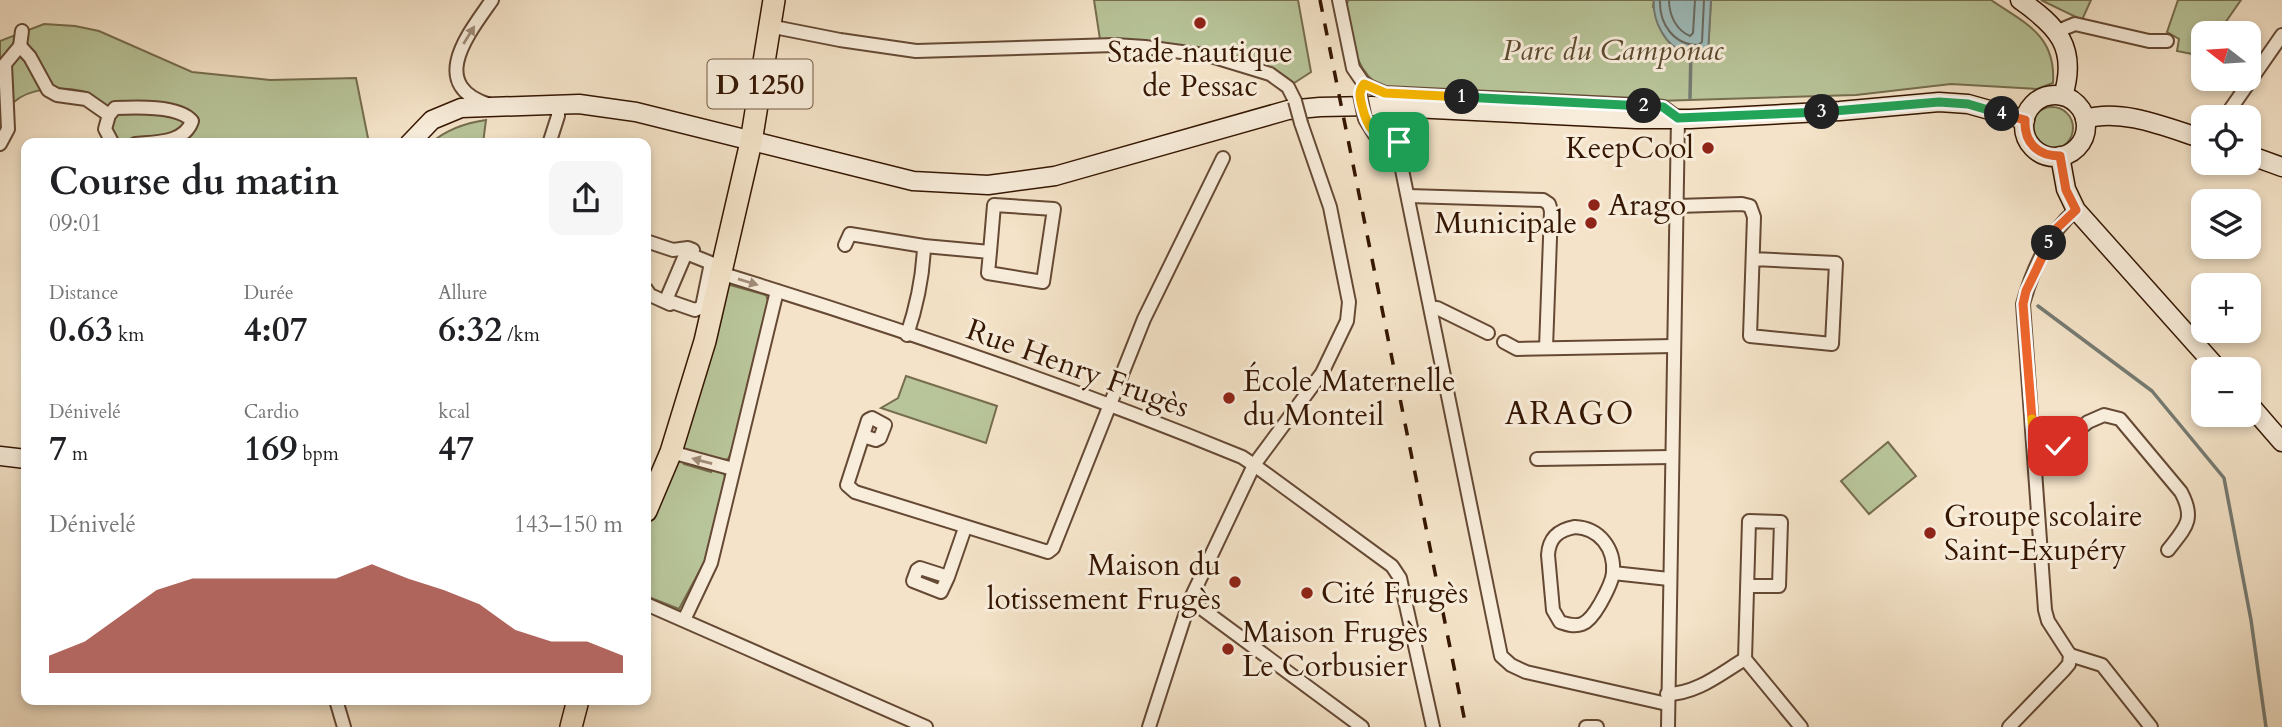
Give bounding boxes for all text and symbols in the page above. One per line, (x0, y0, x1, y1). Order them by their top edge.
marker: Stade nautique de Pessac (1192, 15, 1208, 31)
north arrow (2191, 21, 2261, 91)
map controls (2191, 21, 2261, 427)
one-way arrow (462, 26, 475, 45)
park label: Parc du Camponac (1502, 30, 1724, 71)
place label: Stade nautique de Pessac (1107, 32, 1293, 107)
road number: D 1250 (708, 60, 812, 108)
pin: 1 (1444, 80, 1480, 114)
text: 1 (1457, 83, 1466, 109)
pin: 2 (1626, 88, 1662, 124)
text: 2 (1639, 92, 1648, 118)
pin: 3 (1804, 94, 1840, 130)
pin: 4 (1984, 96, 2020, 132)
text: 3 (1817, 98, 1826, 124)
text: 4 (1997, 100, 2006, 126)
button: locate (2191, 105, 2261, 175)
pin (1369, 112, 1429, 172)
icon: arrive (1380, 123, 1418, 161)
place label: KeepCool (1565, 128, 1694, 169)
marker: KeepCool (1700, 140, 1716, 156)
text: Course du matin (49, 156, 339, 208)
button: share (549, 161, 623, 235)
place label: Arago (1608, 185, 1686, 226)
button: layers (2191, 189, 2261, 259)
marker: Arago (1586, 197, 1602, 213)
place label: Municipale (1434, 203, 1577, 244)
text: 09:01 (49, 208, 102, 239)
marker: Municipale (1583, 215, 1599, 231)
pin: 5 (2032, 226, 2066, 260)
text: 5 (2044, 229, 2053, 255)
button: + (2191, 273, 2261, 343)
one-way arrow (738, 277, 759, 288)
text: Distance (49, 280, 118, 306)
text: Durée (244, 280, 294, 306)
text: Allure (438, 280, 488, 306)
text: 0.63 (49, 306, 113, 354)
text: 4:07 (244, 306, 308, 354)
text: 6:32 (438, 306, 502, 354)
street label: Rue Henry Frugès (961, 309, 1195, 428)
text: km (113, 322, 144, 348)
text: /km (502, 322, 540, 348)
button: − (2191, 357, 2261, 427)
place label: École Maternelle du Monteil (1243, 361, 1456, 436)
marker: École Maternelle du Monteil (1221, 390, 1237, 406)
district label: ARAGO (1505, 392, 1635, 436)
text: Dénivelé (49, 399, 121, 425)
text: Cardio (244, 399, 299, 425)
text: kcal (438, 399, 470, 425)
pin (2028, 416, 2088, 476)
text: 7 (49, 425, 67, 473)
text: 169 (244, 425, 297, 473)
text: 47 (438, 425, 474, 473)
icon: check (2039, 427, 2077, 465)
text: m (67, 441, 88, 467)
text: bpm (297, 441, 339, 467)
one-way arrow (691, 455, 713, 466)
place label: Groupe scolaire Saint-Exupéry (1944, 496, 2143, 571)
text: Dénivelé (49, 509, 136, 540)
text: 143–150 m (514, 509, 623, 540)
marker: Groupe scolaire Saint-Exupéry (1922, 525, 1938, 541)
place label: Maison du lotissement Frugès (987, 545, 1221, 620)
place label: Cité Frugès (1321, 573, 1469, 614)
marker: Maison du lotissement Frugès (1227, 574, 1243, 590)
marker: Cité Frugès (1299, 585, 1315, 601)
place label: Maison Frugès Le Corbusier (1242, 612, 1428, 687)
marker: Maison Frugès Le Corbusier (1220, 641, 1236, 657)

